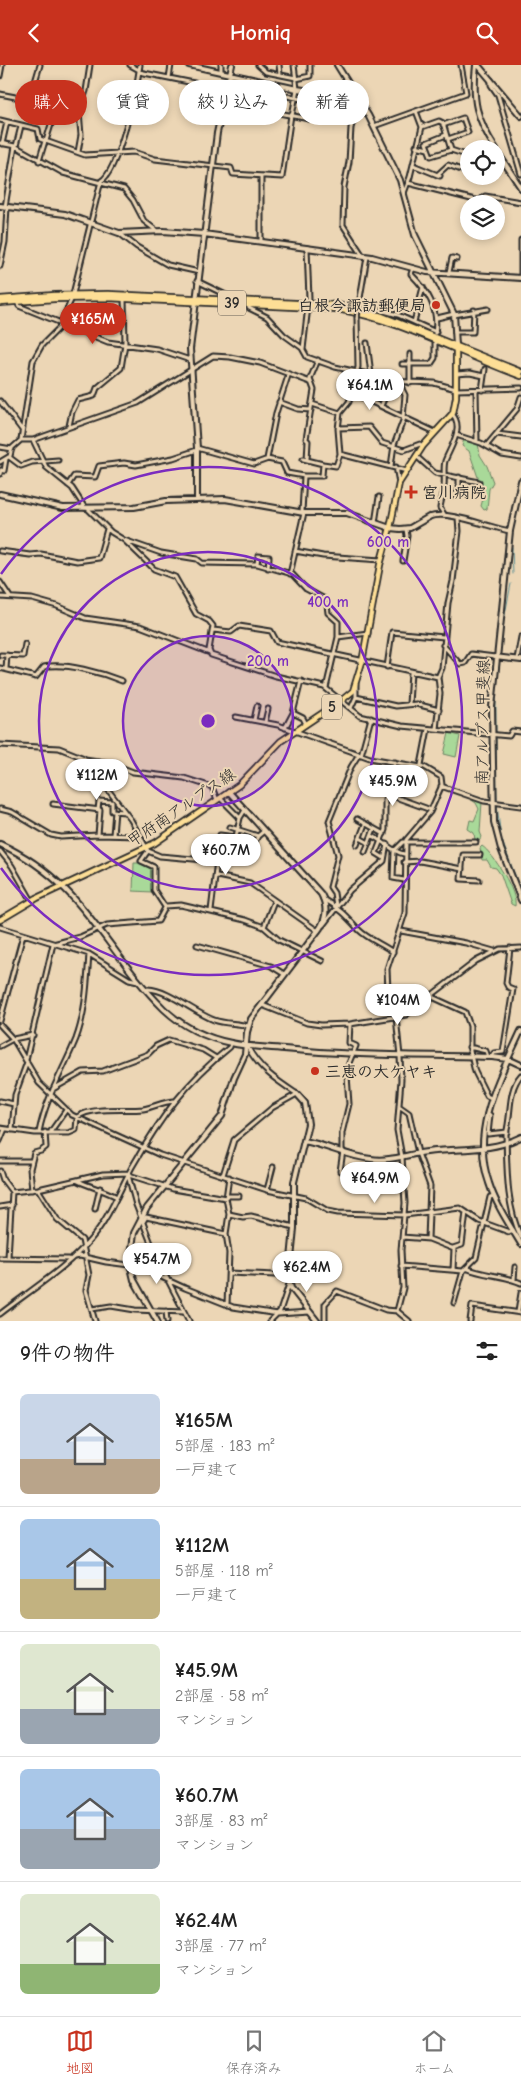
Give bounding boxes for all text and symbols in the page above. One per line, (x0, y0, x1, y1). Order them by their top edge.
icon: back (20, 19, 48, 47)
icon: search (473, 19, 501, 47)
text: Homiq (230, 20, 291, 46)
chip: 購入 (15, 80, 87, 125)
chip: 賃貸 (97, 80, 169, 125)
chip: 絞り込み (179, 80, 287, 125)
chip: 新着 (297, 80, 369, 125)
map controls (460, 140, 505, 240)
button: locate (460, 140, 505, 185)
button: layers (460, 195, 505, 240)
road number: 39 (218, 291, 246, 315)
place label: 白根今諏訪郵便局 (298, 297, 426, 315)
marker: 白根今諏訪郵便局 (430, 299, 442, 311)
pin: ¥165M (58, 303, 128, 345)
text: ¥165M (71, 310, 115, 328)
pin: ¥64.1M (329, 369, 411, 411)
text: ¥64.1M (347, 376, 393, 394)
place label: 宮川病院 (422, 484, 486, 502)
marker: 宮川病院 (404, 485, 418, 499)
text: 600 m (367, 533, 409, 551)
text: 400 m (307, 593, 349, 611)
text: 200 m (247, 652, 289, 670)
street label: 南アルプス甲斐線 (473, 659, 493, 785)
road number: 5 (322, 695, 342, 719)
centre of rings (199, 712, 217, 730)
pin: ¥112M (62, 759, 132, 801)
street label: 甲府南アルプス線 (124, 765, 239, 851)
pin: ¥45.9M (352, 765, 434, 807)
text: ¥112M (76, 766, 118, 784)
text: ¥45.9M (369, 772, 417, 790)
pin: ¥60.7M (185, 833, 267, 876)
text: ¥60.7M (202, 841, 250, 859)
pin: ¥104M (363, 983, 433, 1026)
text: ¥104M (376, 991, 420, 1009)
place label: 三恵の大ケヤキ (325, 1063, 437, 1081)
marker: 三恵の大ケヤキ (309, 1065, 321, 1077)
pin: ¥64.9M (334, 1161, 416, 1204)
text: ¥64.9M (351, 1169, 399, 1187)
pin: ¥54.7M (116, 1243, 198, 1285)
text: ¥54.7M (134, 1250, 180, 1268)
pin: ¥62.4M (266, 1251, 348, 1293)
text: ¥62.4M (283, 1258, 331, 1276)
icon: filters (473, 1337, 501, 1365)
text: 9件の物件 (20, 1341, 115, 1365)
text: ¥165M (175, 1408, 233, 1432)
icon: home (60, 1414, 120, 1474)
text: 5部屋 · 183 m² (175, 1437, 274, 1455)
text: 一戸建て (175, 1461, 239, 1479)
text: ¥112M (175, 1533, 229, 1557)
icon: home (60, 1539, 120, 1599)
text: 5部屋 · 118 m² (175, 1562, 273, 1580)
text: 一戸建て (175, 1586, 239, 1604)
text: ¥45.9M (175, 1658, 238, 1682)
icon: home (60, 1664, 120, 1724)
text: 2部屋 · 58 m² (175, 1687, 268, 1705)
text: マンション (175, 1711, 254, 1729)
text: ¥60.7M (175, 1783, 239, 1807)
icon: home (60, 1789, 120, 1849)
text: 3部屋 · 83 m² (175, 1812, 268, 1830)
text: マンション (175, 1836, 254, 1854)
text: ¥62.4M (175, 1908, 237, 1932)
icon: home (60, 1914, 120, 1974)
text: 3部屋 · 77 m² (175, 1937, 266, 1955)
text: マンション (175, 1961, 254, 1979)
tab: 地図 (66, 2027, 94, 2077)
tab: 保存済み (226, 2027, 282, 2077)
tab: ホーム (414, 2027, 455, 2077)

